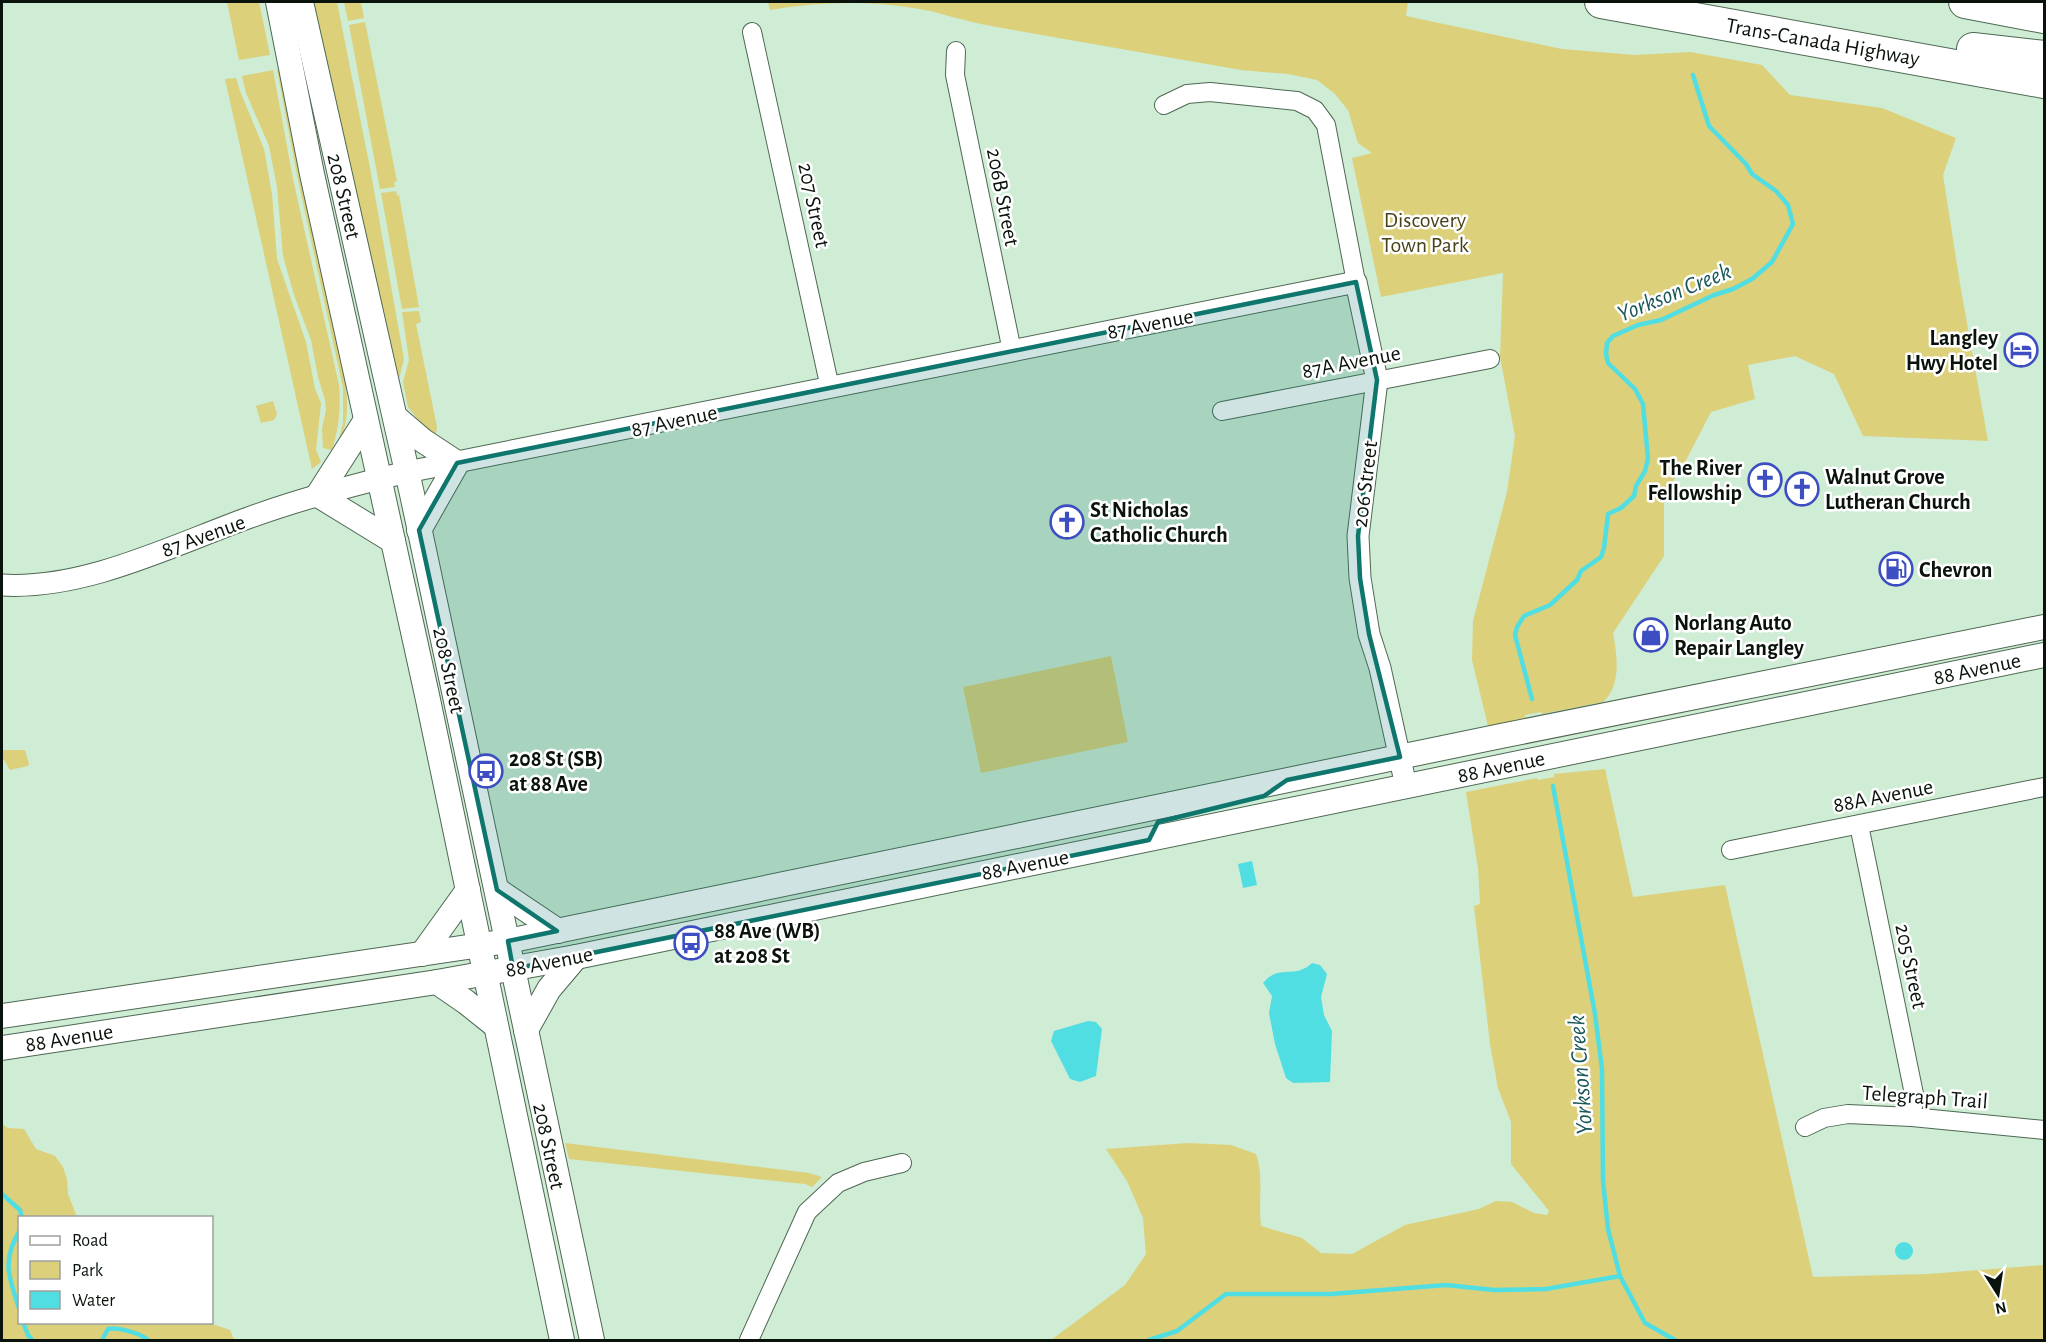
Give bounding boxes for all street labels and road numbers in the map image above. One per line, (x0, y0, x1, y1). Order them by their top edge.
street label: Trans-Canada Highway (1724, 14, 1922, 70)
street label: 206B Street (983, 146, 1023, 248)
street label: 208 Street (323, 151, 365, 241)
street label: 207 Street (794, 161, 834, 250)
street label: 87 Avenue (1105, 305, 1195, 343)
street label: 87A Avenue (1300, 342, 1402, 382)
street label: 87 Avenue (629, 401, 719, 441)
street label: 206 Street (1349, 439, 1381, 529)
street label: 87 Avenue (159, 511, 248, 561)
street label: 208 Street (429, 625, 469, 715)
street label: 88 Avenue (1932, 649, 2023, 689)
street label: 88 Avenue (1456, 747, 1547, 787)
street label: 88A Avenue (1831, 776, 1935, 816)
street label: 88 Avenue (980, 846, 1071, 884)
street label: 205 Street (1891, 922, 1931, 1011)
street label: 88 Avenue (504, 943, 595, 981)
street label: 88 Avenue (24, 1020, 115, 1056)
street label: Telegraph Trail (1861, 1082, 1989, 1112)
street label: 208 Street (529, 1101, 569, 1191)

